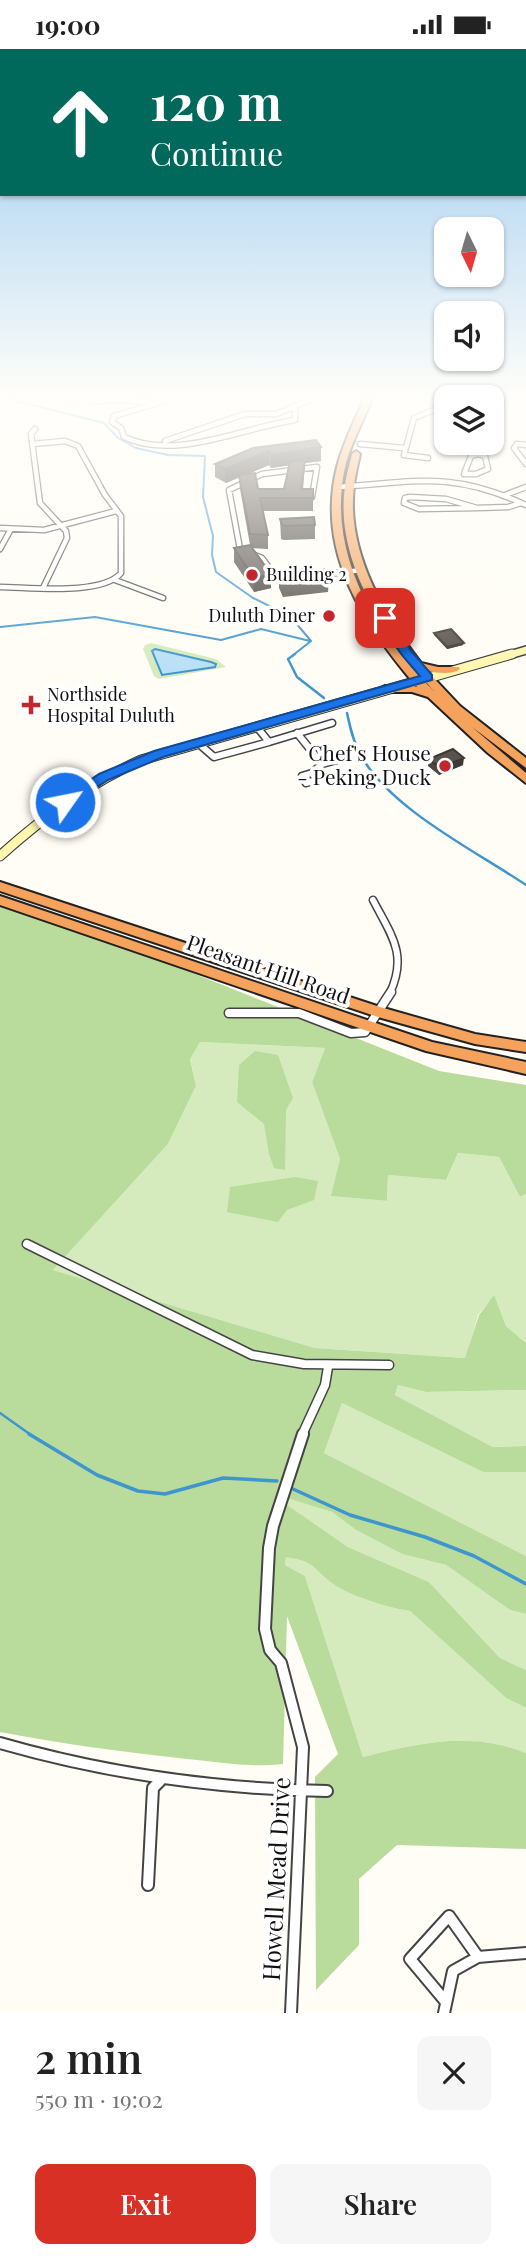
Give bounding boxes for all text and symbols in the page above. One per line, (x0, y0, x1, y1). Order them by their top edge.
text: 19:00 (35, 7, 100, 42)
text: 120 m (150, 68, 282, 133)
icon: ahead (35, 77, 126, 168)
text: Continue (150, 131, 283, 174)
north arrow (434, 217, 504, 287)
map controls (434, 217, 504, 455)
button: sound (434, 301, 504, 371)
button: layers (434, 385, 504, 455)
place label: Building 2 (266, 562, 347, 586)
marker: Building 2 (244, 567, 260, 583)
pin (355, 588, 415, 648)
icon: arrive (366, 599, 404, 637)
place label: Duluth Diner (208, 603, 315, 627)
marker: Duluth Diner (321, 608, 337, 624)
place label: Northside Hospital Duluth (47, 682, 175, 727)
marker: Northside Hospital Duluth (21, 695, 41, 715)
place label: Chef's House - Peking Duck (297, 738, 431, 790)
marker: Chef's House - Peking Duck (437, 758, 453, 774)
position arrow (28, 765, 102, 839)
street label: Pleasant Hill Road (183, 927, 354, 1009)
street label: Howell Mead Drive (254, 1776, 296, 1982)
text: 2 min (35, 2029, 142, 2085)
button: close (417, 2036, 491, 2110)
text: 550 m · 19:02 (35, 2083, 163, 2114)
button: Exit (35, 2164, 256, 2244)
button: Share (270, 2164, 491, 2244)

